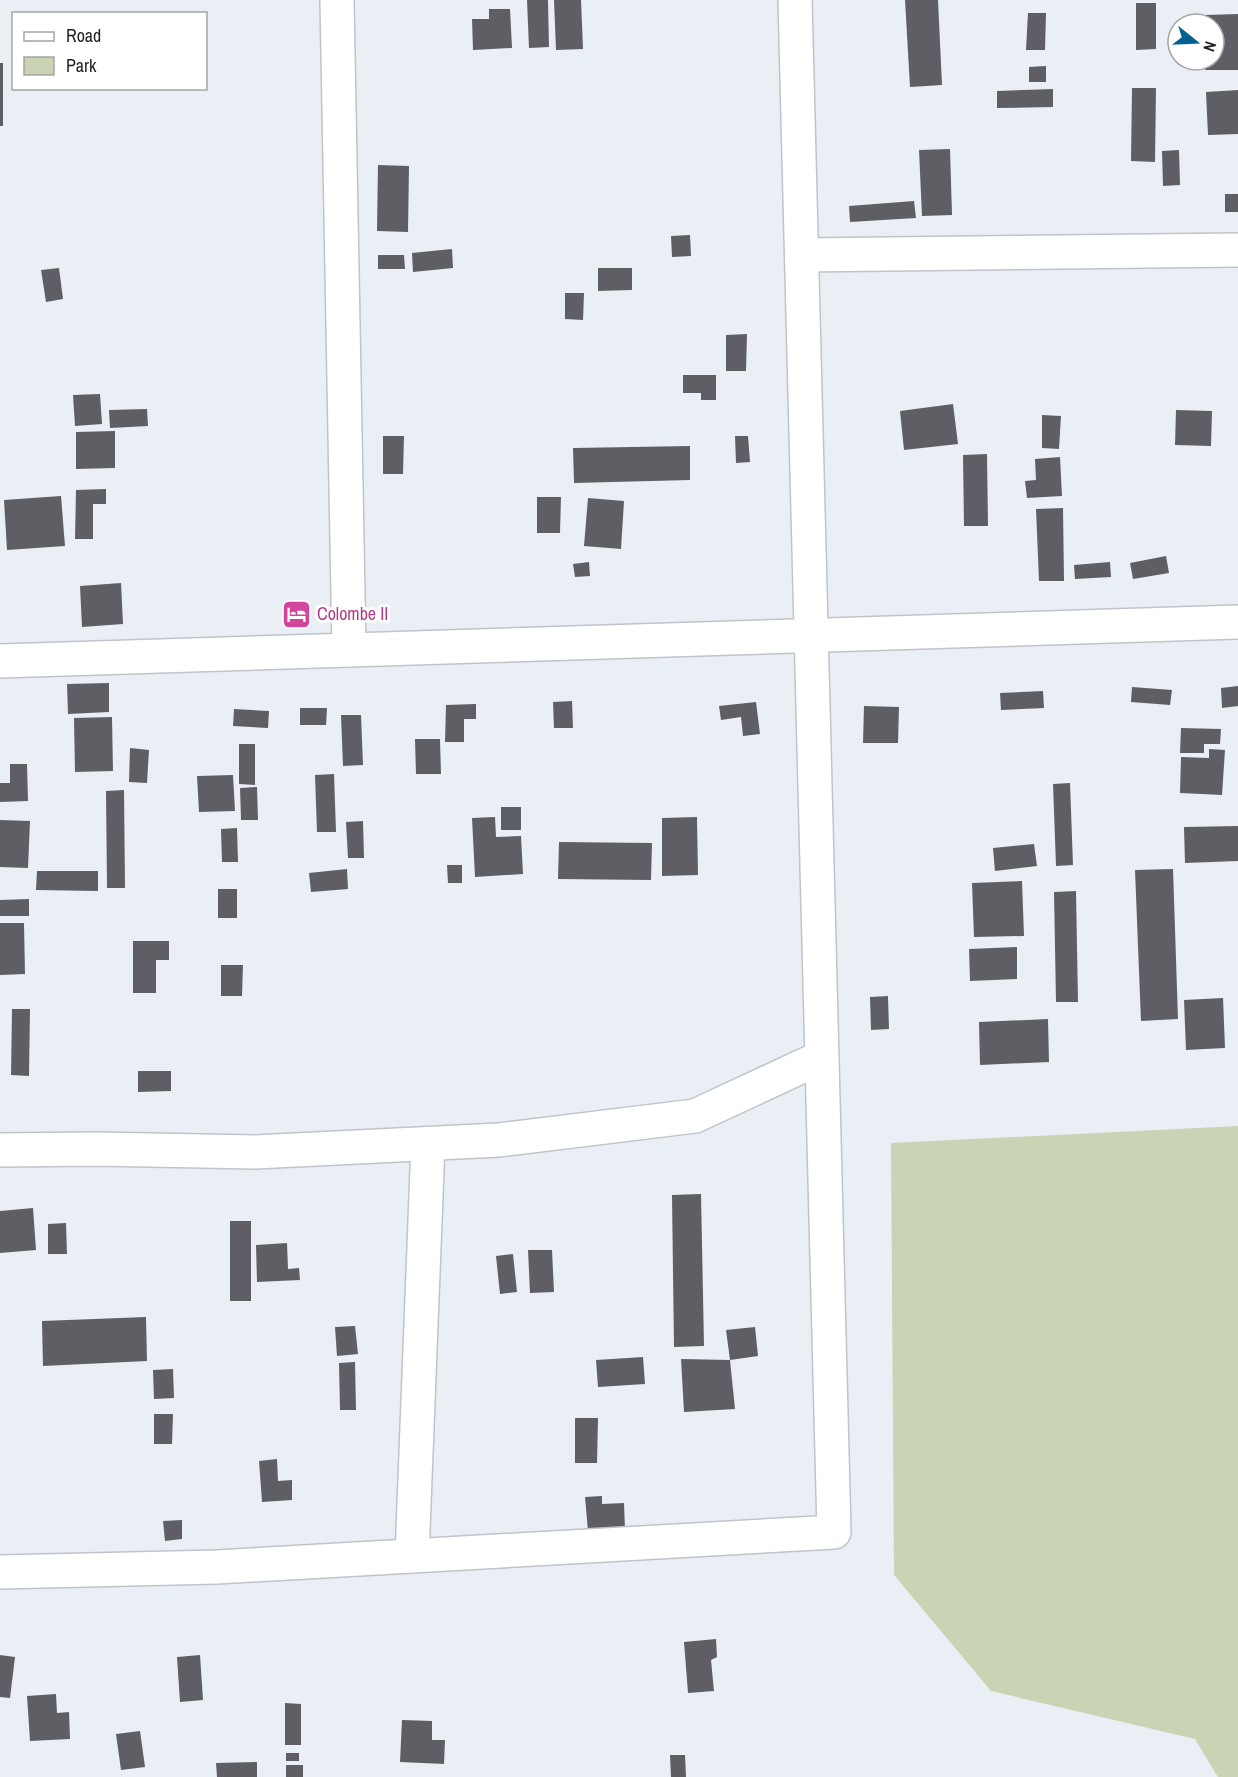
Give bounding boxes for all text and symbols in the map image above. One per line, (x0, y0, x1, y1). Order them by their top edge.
legend (12, 12, 207, 90)
north arrow (1166, 12, 1226, 72)
text: Road (66, 23, 101, 48)
text: N (1198, 39, 1222, 55)
text: Park (66, 53, 97, 78)
hotel icon: Colombe II (280, 598, 312, 630)
place label: Colombe II (317, 601, 388, 626)

